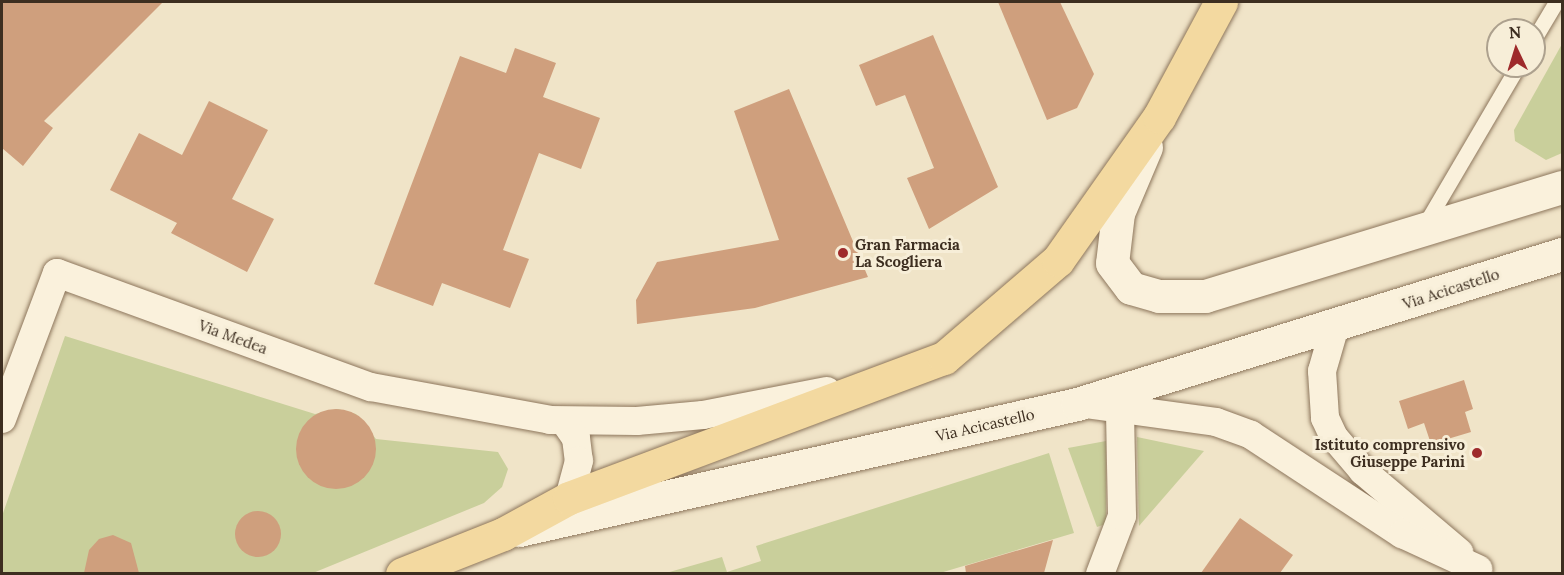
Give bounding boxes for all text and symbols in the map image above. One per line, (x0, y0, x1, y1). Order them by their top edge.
north arrow (1486, 18, 1546, 78)
text: N (1508, 22, 1522, 42)
place label: Gran Farmacia La Scogliera (855, 235, 960, 270)
marker: Gran Farmacia La Scogliera (836, 246, 850, 260)
street label: Via Acicastello (1400, 265, 1502, 313)
street label: Via Medea (196, 316, 270, 358)
street label: Via Acicastello (934, 405, 1036, 445)
place label: Istituto comprensivo Giuseppe Parini (1315, 435, 1465, 470)
marker: Istituto comprensivo Giuseppe Parini (1470, 446, 1484, 460)

